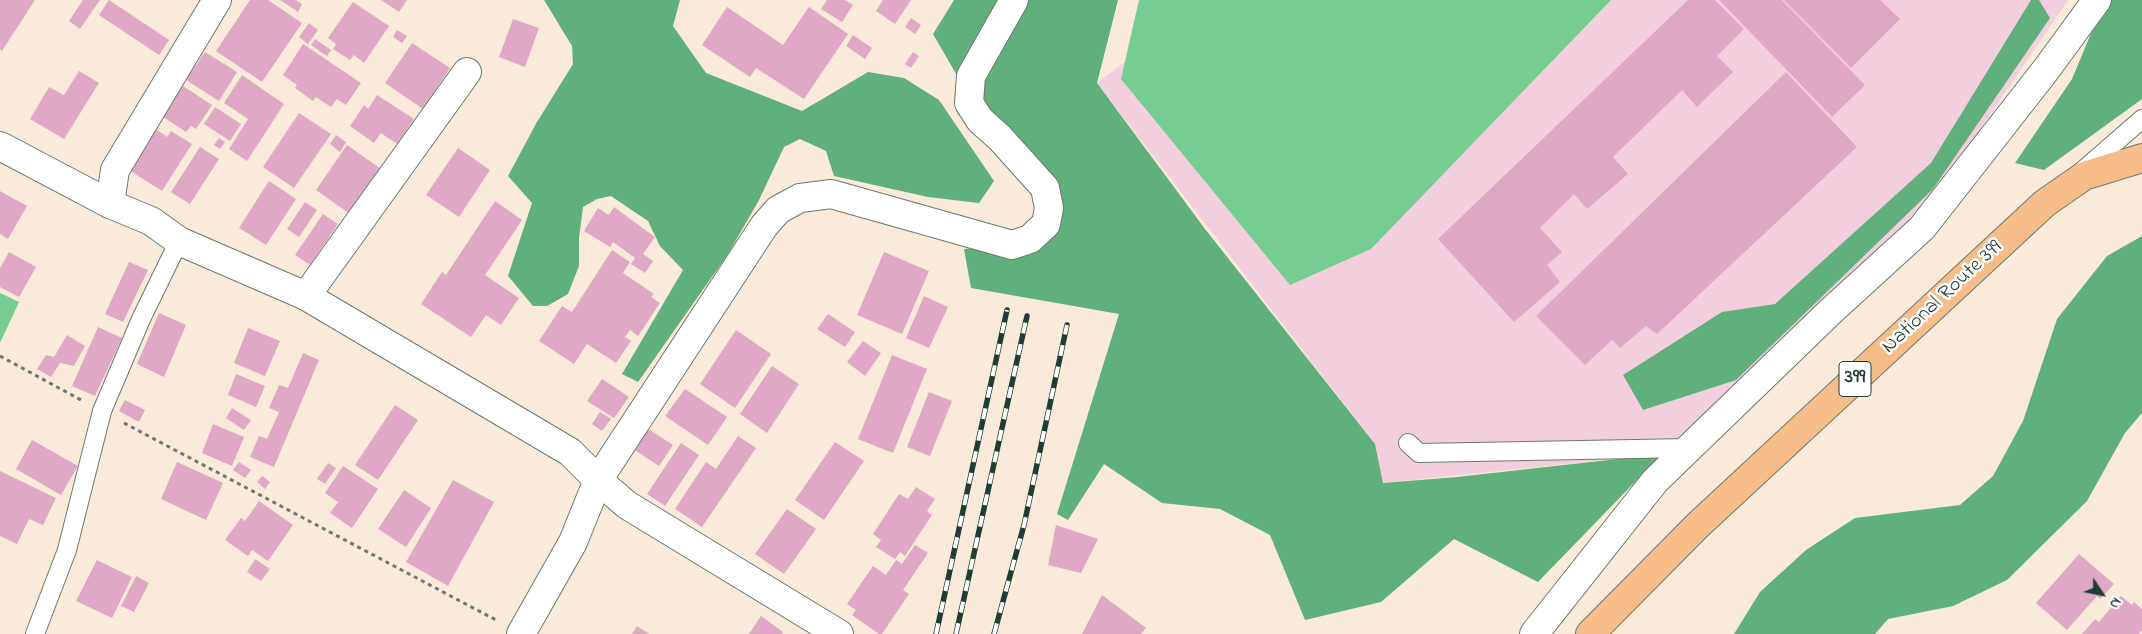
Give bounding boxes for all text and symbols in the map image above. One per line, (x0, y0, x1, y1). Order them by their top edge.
street label: National Route 399 (1878, 236, 2008, 360)
road number: 399 (1839, 362, 1871, 396)
north arrow (2077, 569, 2127, 619)
text: N (2104, 593, 2126, 612)

